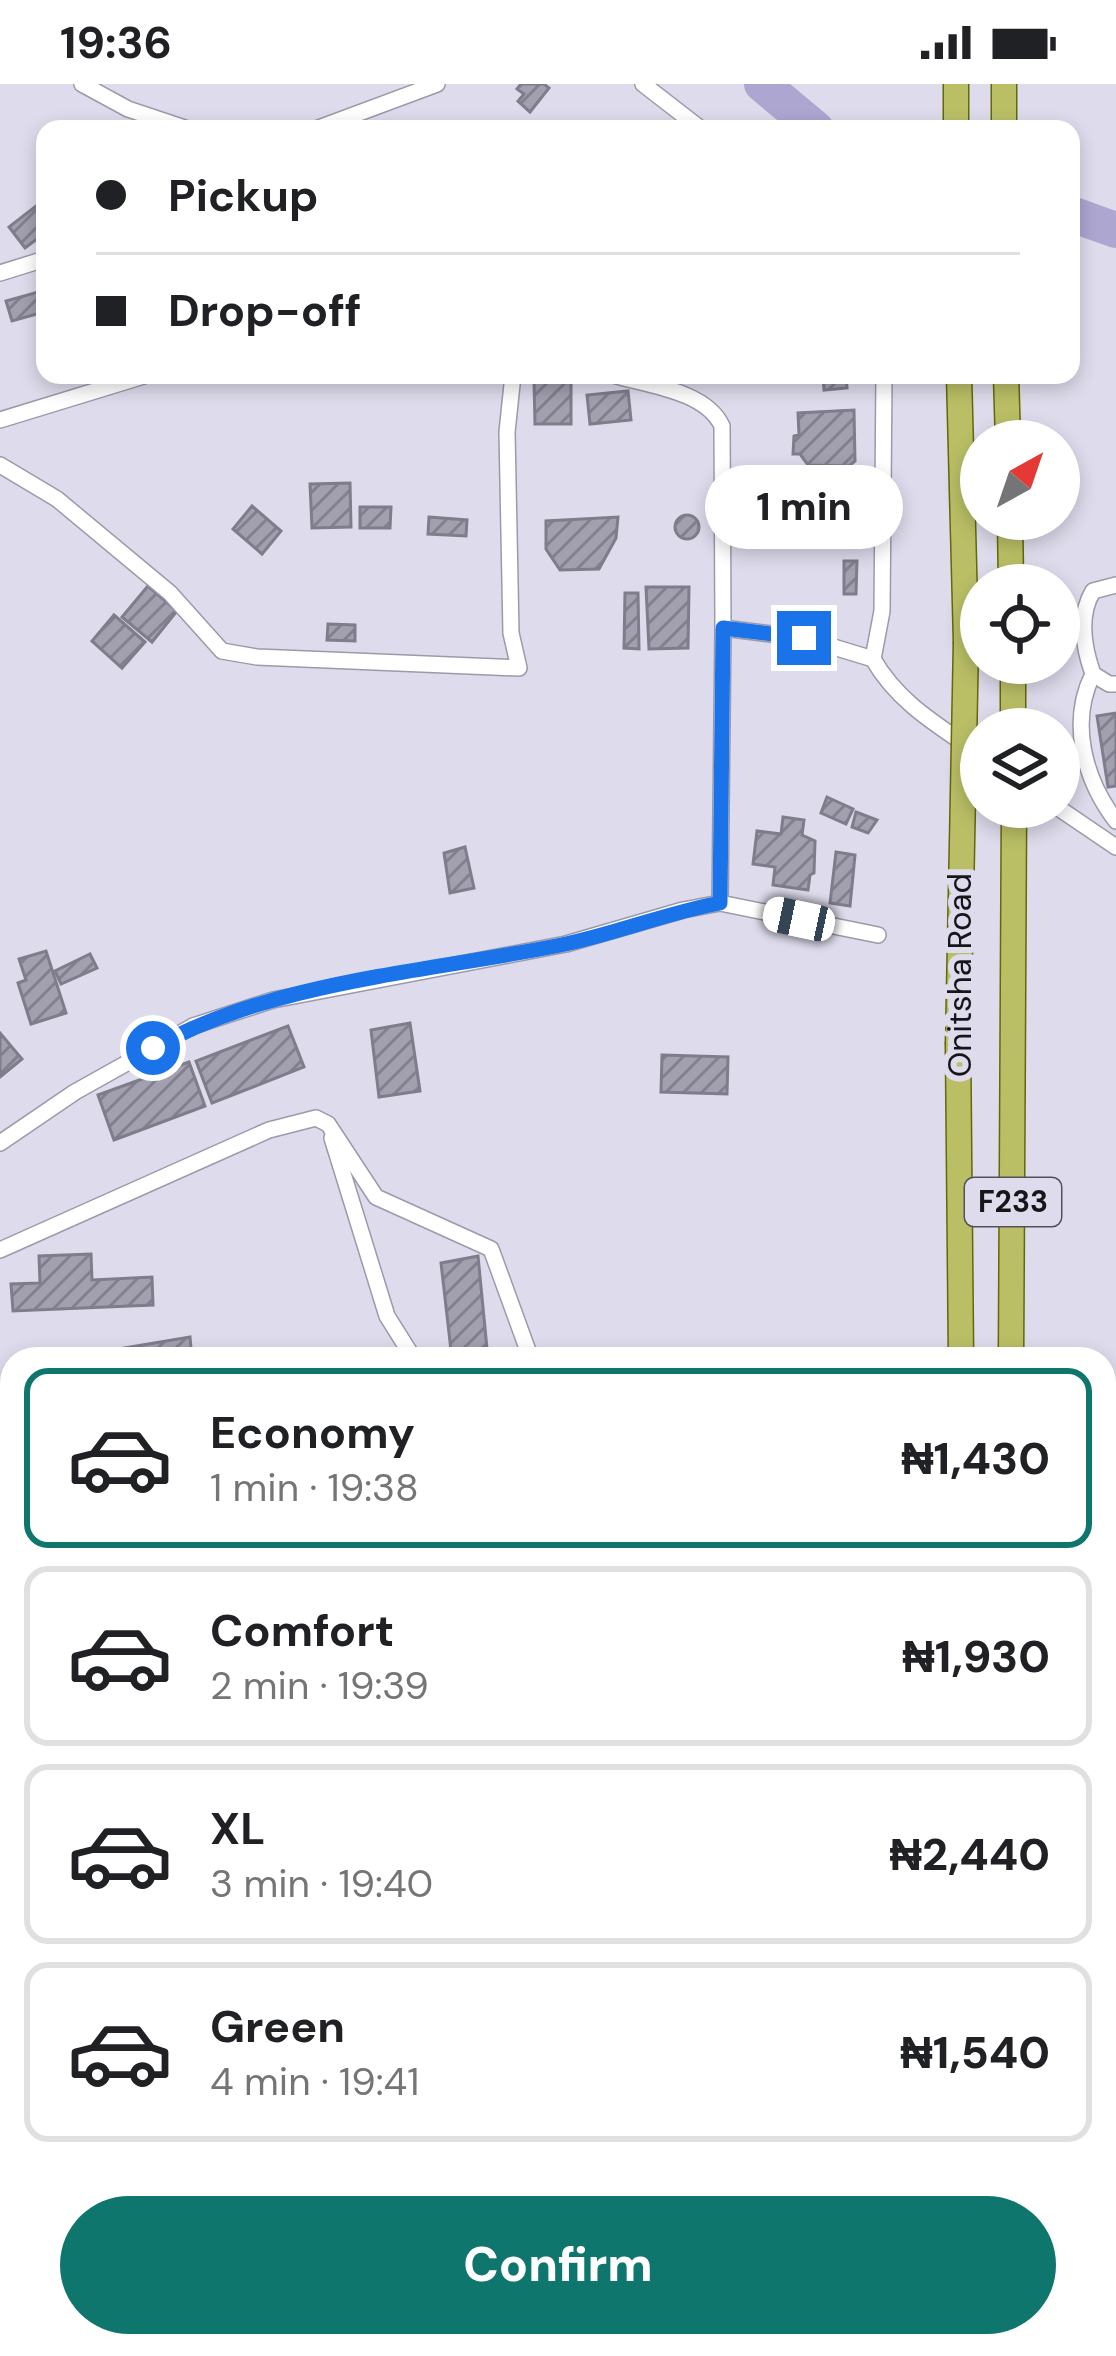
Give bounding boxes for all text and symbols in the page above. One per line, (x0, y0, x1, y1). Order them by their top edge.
text: 19:36 (60, 13, 172, 72)
text: Pickup (168, 166, 318, 225)
text: Drop-off (168, 281, 362, 340)
north arrow (960, 420, 1080, 540)
map controls (960, 420, 1080, 828)
callout: 1 min (705, 464, 903, 548)
text: 1 min (756, 481, 852, 532)
button: locate (960, 564, 1080, 684)
route end (777, 611, 831, 665)
button: layers (960, 708, 1080, 828)
street label: Onitsha Road (938, 873, 981, 1077)
car (760, 894, 838, 944)
route start (126, 1021, 180, 1075)
road number: F233 (965, 1178, 1061, 1226)
text: Economy (210, 1403, 415, 1462)
icon: car (66, 1404, 174, 1512)
text: ₦1,430 (901, 1429, 1050, 1488)
text: 1 min · 19:38 (210, 1462, 419, 1513)
text: Comfort (210, 1601, 394, 1660)
icon: car (66, 1602, 174, 1710)
text: ₦1,930 (902, 1627, 1050, 1686)
text: 2 min · 19:39 (210, 1660, 429, 1711)
text: XL (210, 1799, 265, 1858)
icon: car (66, 1800, 174, 1908)
text: ₦2,440 (889, 1825, 1050, 1884)
text: 3 min · 19:40 (210, 1858, 433, 1909)
text: Green (210, 1997, 345, 2056)
icon: car (66, 1998, 174, 2106)
text: ₦1,540 (900, 2023, 1050, 2082)
text: 4 min · 19:41 (210, 2056, 419, 2107)
button: Confirm (60, 2196, 1056, 2334)

